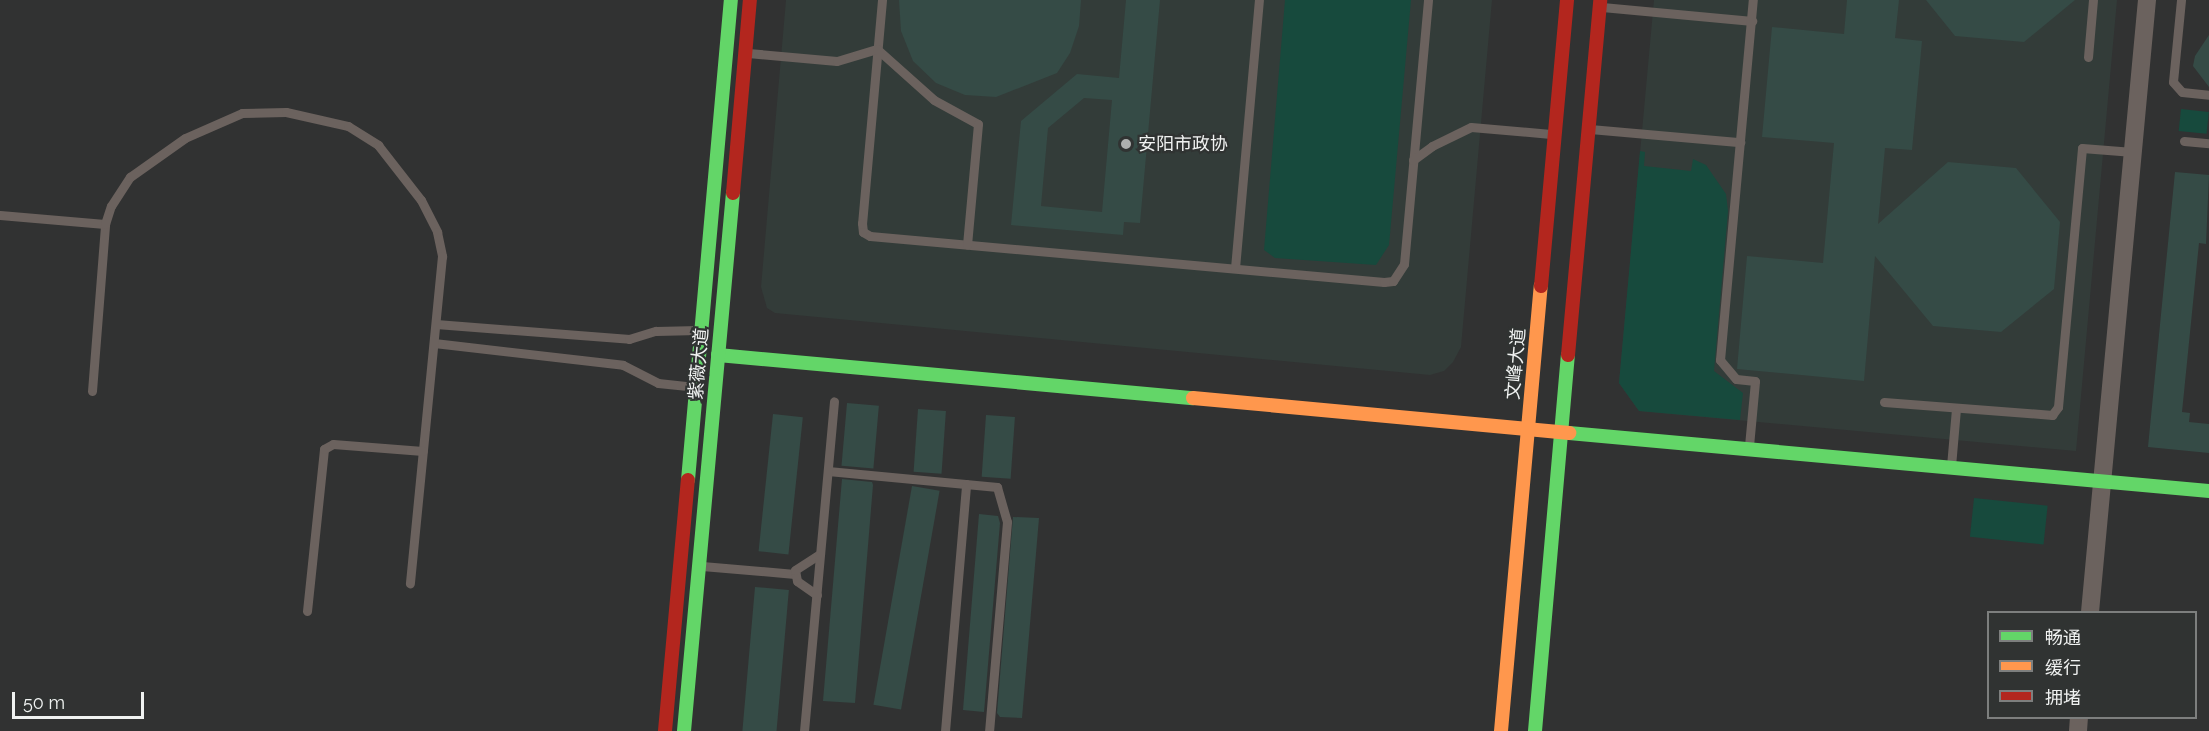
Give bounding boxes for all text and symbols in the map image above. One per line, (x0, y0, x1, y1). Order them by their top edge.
place label: 安阳市政协 (1138, 133, 1228, 155)
marker: 安阳市政协 (1119, 137, 1133, 151)
street label: 紫薇大道 (685, 327, 713, 401)
street label: 文峰大道 (1502, 327, 1530, 401)
legend (1987, 611, 2197, 719)
text: 畅通 (2045, 627, 2081, 648)
text: 缓行 (2045, 657, 2081, 678)
scale bar (15, 680, 147, 718)
text: 拥堵 (2045, 687, 2081, 708)
text: 50 m (23, 692, 65, 713)

